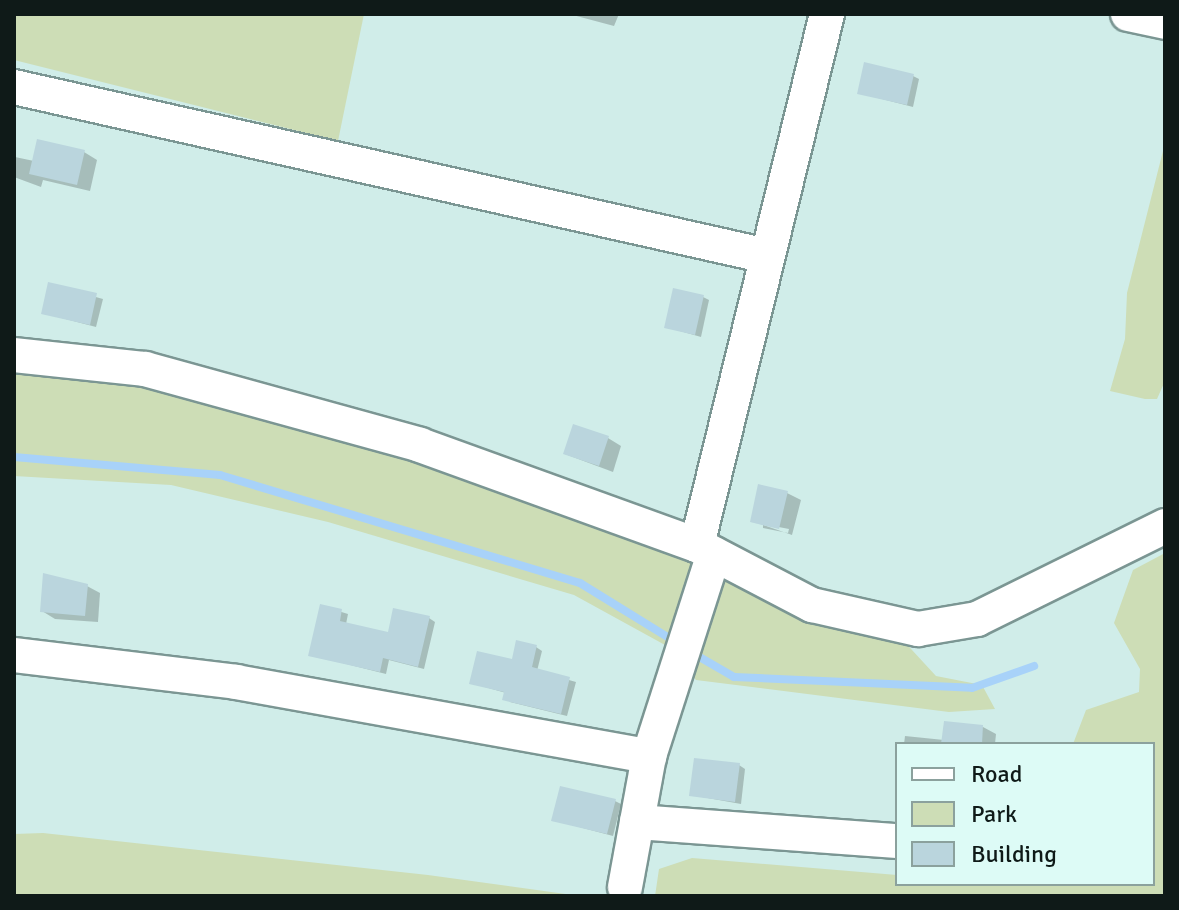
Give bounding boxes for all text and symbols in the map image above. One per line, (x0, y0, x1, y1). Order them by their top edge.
legend (895, 742, 1155, 886)
text: Road (971, 759, 1022, 789)
text: Park (971, 799, 1017, 829)
text: Building (971, 839, 1057, 869)

